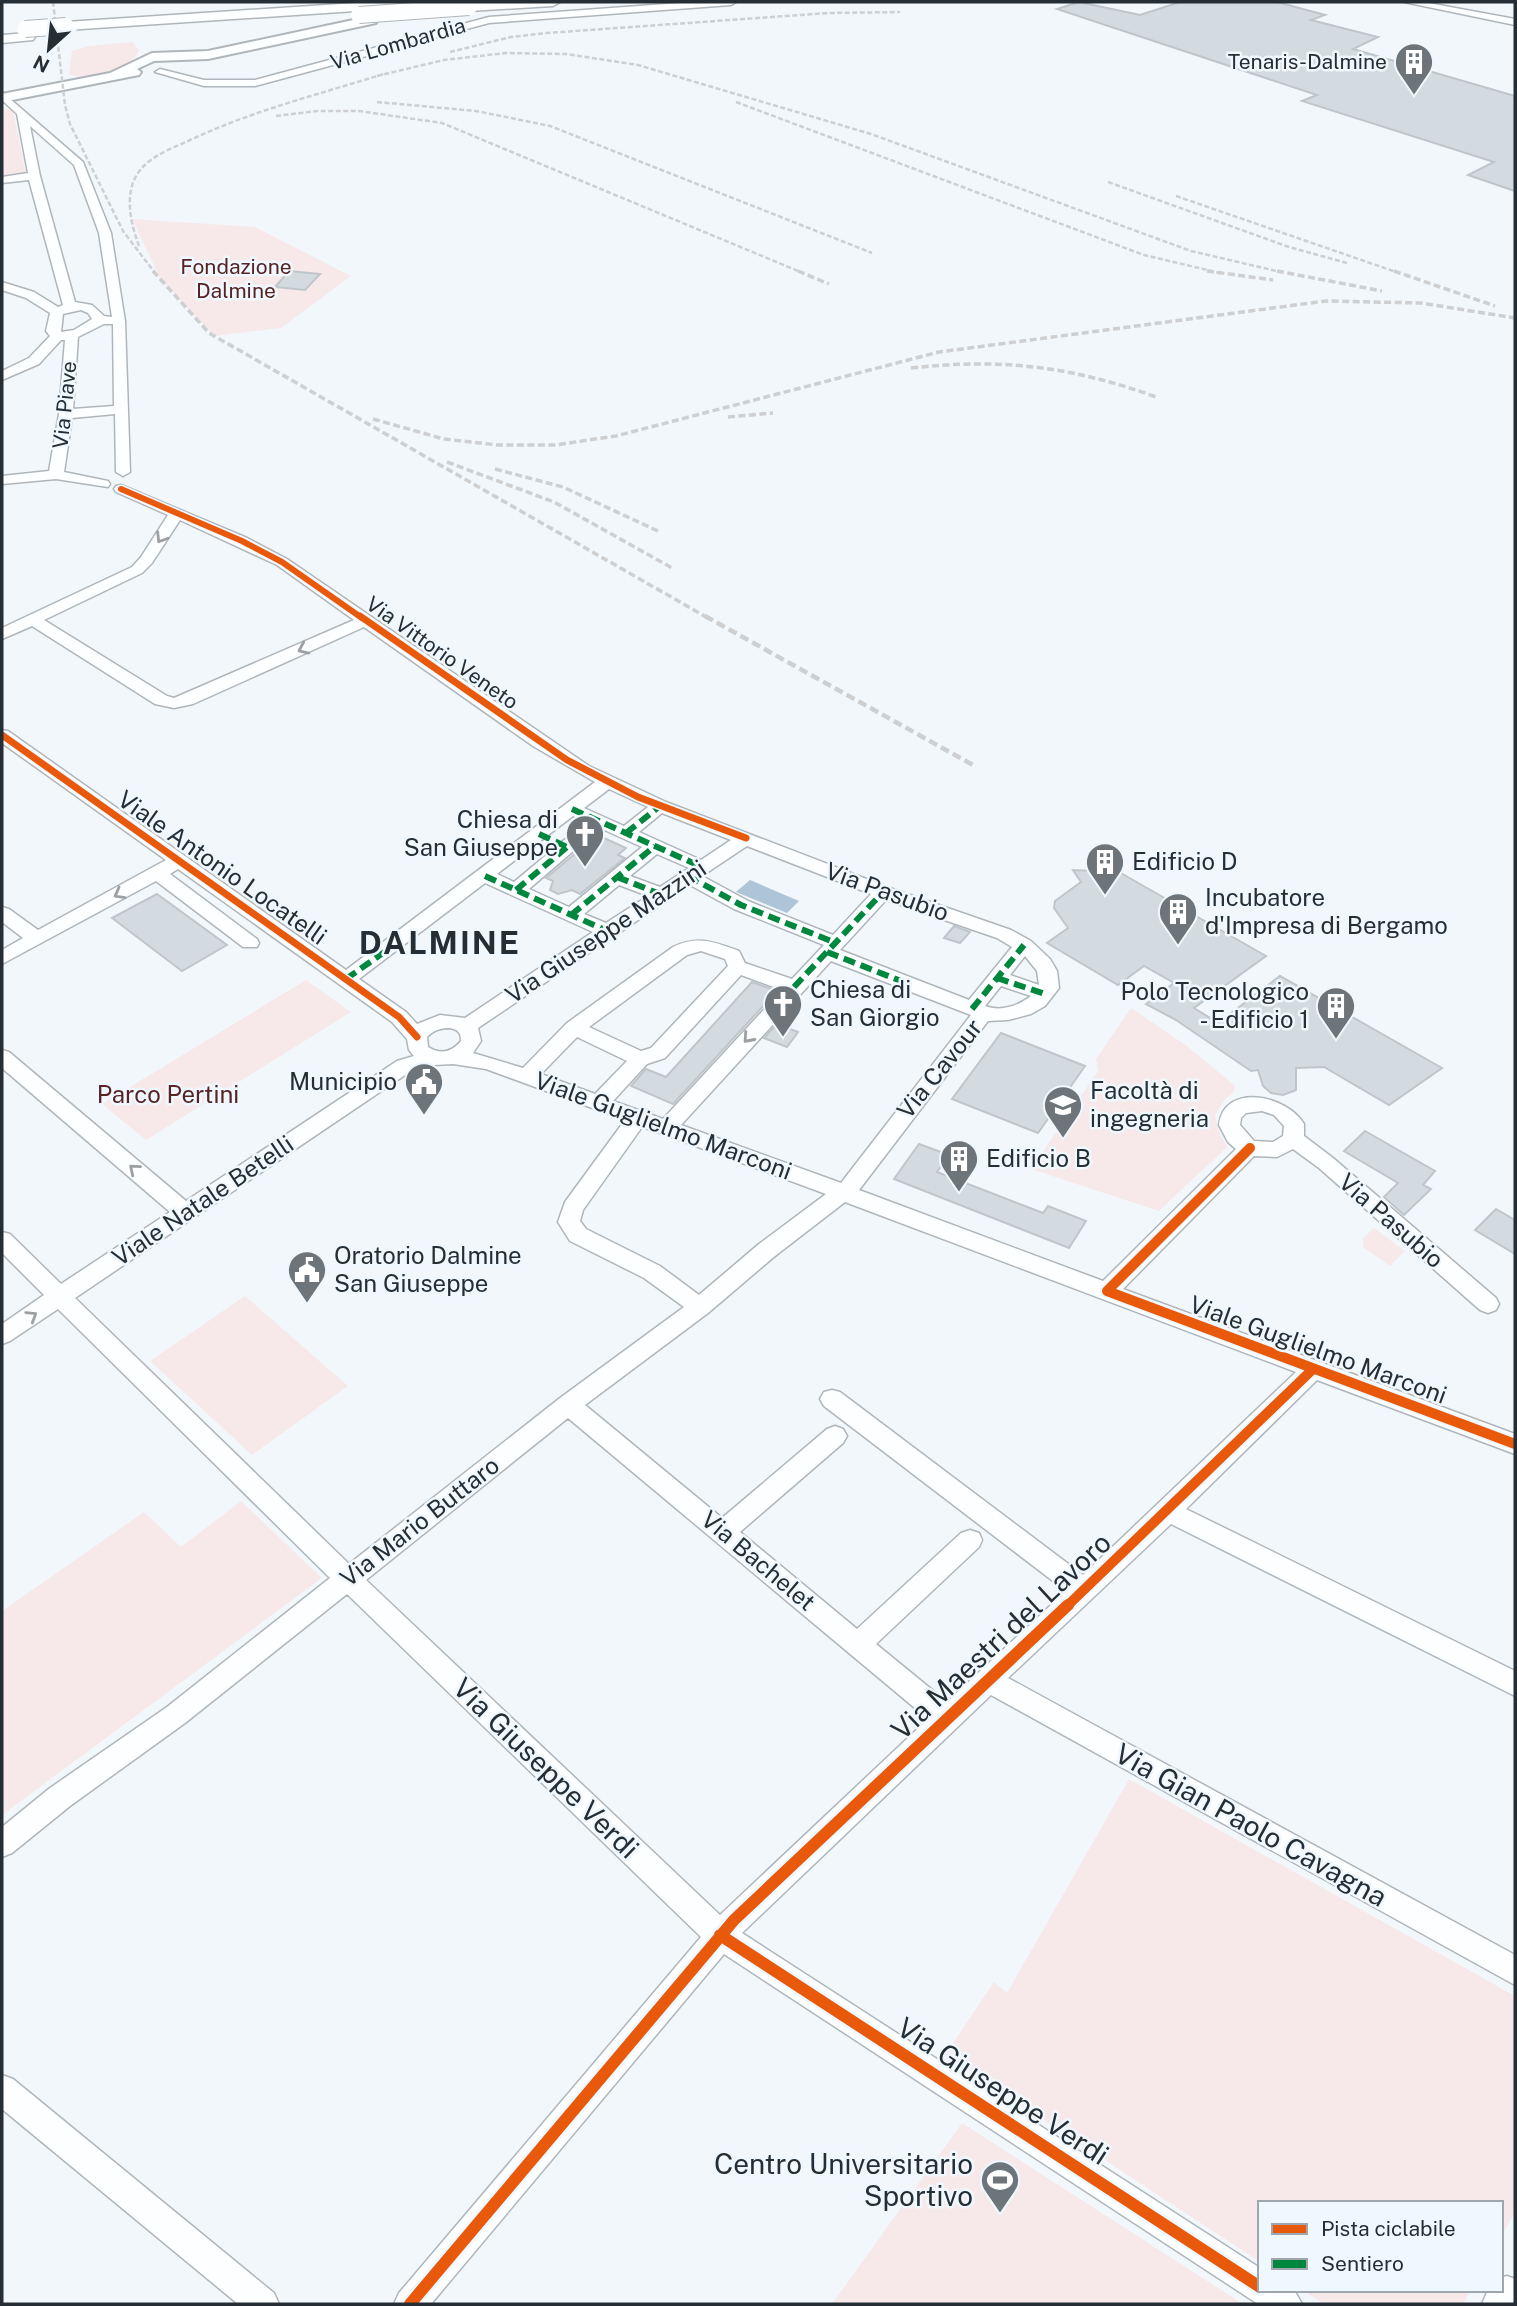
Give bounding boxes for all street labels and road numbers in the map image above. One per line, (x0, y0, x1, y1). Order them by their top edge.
street label: Via Lombardia (327, 12, 468, 75)
street label: Via Piave (47, 360, 82, 450)
street label: Via Vittorio Veneto (361, 591, 523, 714)
street label: Viale Antonio Locatelli (113, 784, 332, 950)
street label: Via Giuseppe Mazzini (500, 854, 711, 1009)
street label: Via Pasubio (822, 856, 953, 926)
street label: Via Cavour (891, 1013, 988, 1124)
street label: Viale Guglielmo Marconi (531, 1065, 796, 1185)
street label: Viale Natale Betelli (107, 1129, 298, 1271)
street label: Via Pasubio (1334, 1167, 1450, 1273)
street label: Viale Guglielmo Marconi (1186, 1289, 1451, 1409)
street label: Via Mario Buttaro (334, 1451, 504, 1592)
street label: Via Bachelet (696, 1505, 821, 1616)
street label: Via Maestri del Lavoro (884, 1525, 1117, 1746)
street label: Via Giuseppe Verdi (447, 1671, 646, 1865)
street label: Via Gian Paolo Cavagna (1110, 1736, 1393, 1913)
street label: Via Giuseppe Verdi (892, 2010, 1115, 2171)

